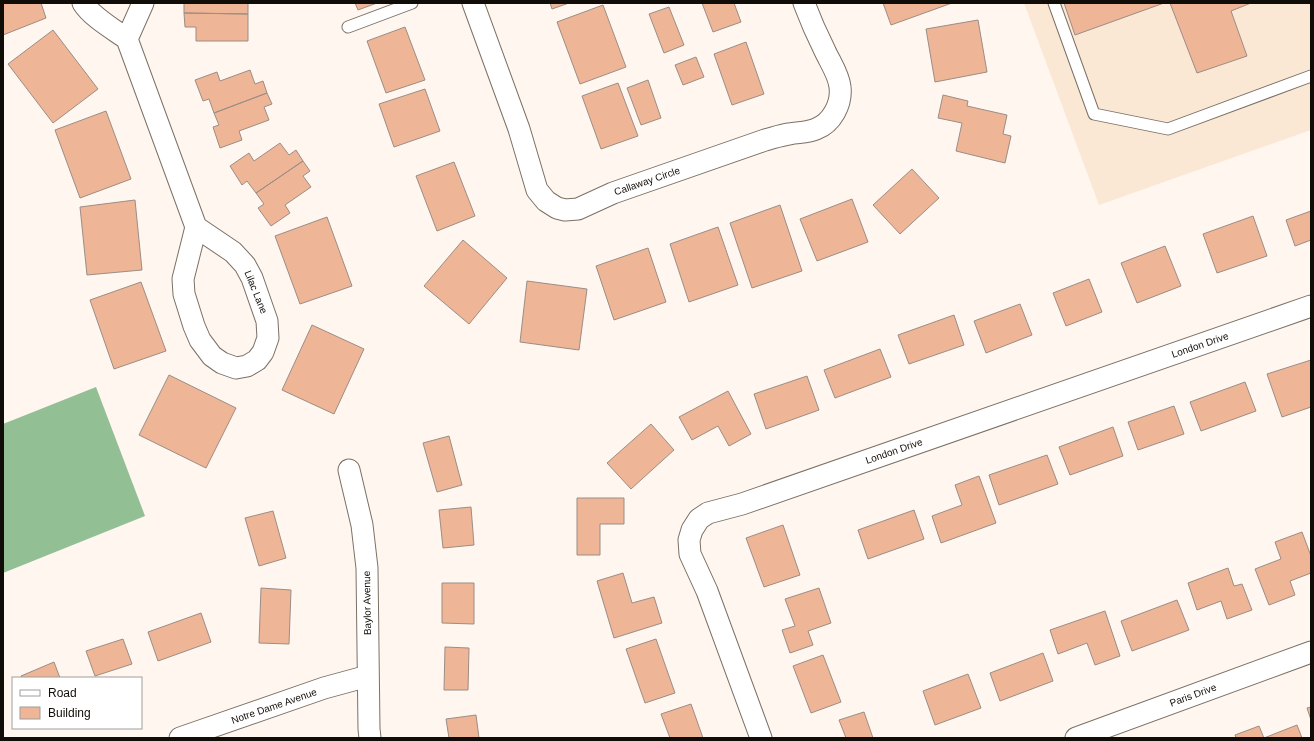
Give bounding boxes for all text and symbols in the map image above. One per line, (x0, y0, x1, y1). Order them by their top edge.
street label: Callaway Circle (613, 164, 682, 197)
street label: Lilac Lane (242, 269, 270, 316)
street label: London Drive (1170, 330, 1230, 360)
street label: London Drive (864, 436, 924, 466)
street label: Baylor Avenue (361, 570, 373, 635)
legend (12, 677, 142, 729)
street label: Paris Drive (1168, 681, 1218, 709)
text: Road (48, 686, 77, 700)
street label: Notre Dame Avenue (230, 686, 319, 726)
text: Building (48, 706, 91, 720)

